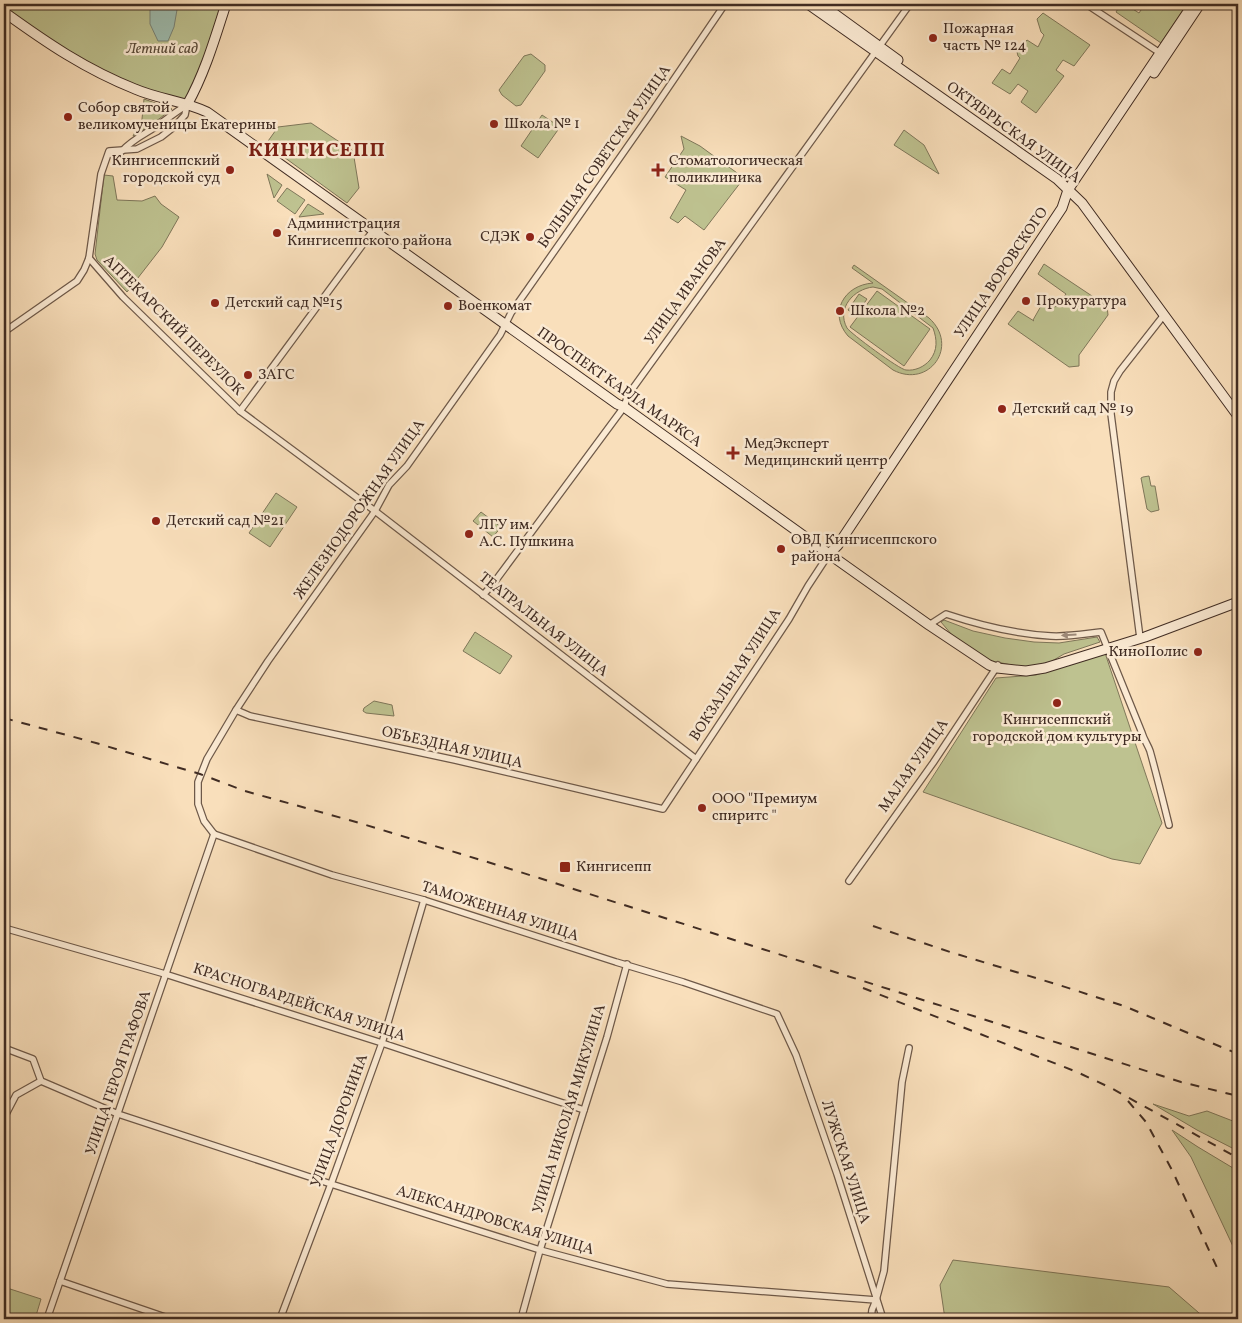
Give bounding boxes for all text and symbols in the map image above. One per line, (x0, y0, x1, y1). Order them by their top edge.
place label: Пожарная часть № 124 (943, 19, 1026, 57)
marker: Пожарная часть № 124 (927, 32, 939, 44)
park label: Летний сад (125, 39, 198, 60)
street label: БОЛЬШАЯ СОВЕТСКАЯ УЛИЦА (533, 61, 677, 253)
street label: ОКТЯБРЬСКАЯ УЛИЦА (942, 77, 1085, 189)
place label: Собор святой великомученицы Екатерины (78, 98, 276, 136)
marker: Собор святой великомученицы Екатерины (62, 111, 74, 123)
place label: Школа № 1 (504, 114, 580, 135)
marker: Школа № 1 (488, 118, 500, 130)
district label: КИНГИСЕПП (248, 137, 386, 165)
place label: Кингисеппский городской суд (112, 151, 221, 189)
place label: Стоматологическая поликлиника (669, 151, 803, 189)
marker: Стоматологическая поликлиника (651, 163, 665, 177)
marker: Кингисеппский городской суд (224, 164, 236, 176)
street label: УЛИЦА ВОРОВСКОГО (950, 203, 1054, 343)
place label: Администрация Кингисеппского района (287, 214, 452, 252)
marker: Администрация Кингисеппского района (271, 227, 283, 239)
place label: СДЭК (480, 227, 520, 248)
marker: СДЭК (524, 231, 536, 243)
street label: УЛИЦА ИВАНОВА (640, 234, 732, 350)
street label: АПТЕКАРСКИЙ ПЕРЕУЛОК (98, 251, 248, 401)
place label: Прокуратура (1036, 291, 1127, 312)
place label: Детский сад №15 (225, 293, 343, 314)
marker: Прокуратура (1020, 295, 1032, 307)
place label: Военкомат (458, 296, 532, 317)
marker: Детский сад №15 (209, 297, 221, 309)
marker: Военкомат (442, 300, 454, 312)
place label: Школа №2 (850, 301, 925, 322)
marker: Школа №2 (834, 305, 846, 317)
street label: ПРОСПЕКТ КАРЛА МАРКСА (532, 323, 706, 453)
place label: ЗАГС (258, 365, 295, 386)
marker: ЗАГС (242, 369, 254, 381)
place label: Детский сад № 19 (1012, 399, 1133, 420)
marker: Детский сад № 19 (996, 403, 1008, 415)
street label: ЖЕЛЕЗНОДОРОЖНАЯ УЛИЦА (290, 415, 431, 604)
place label: МедЭксперт Медицинский центр (744, 434, 888, 472)
marker: МедЭксперт Медицинский центр (726, 446, 740, 460)
place label: Детский сад №21 (166, 511, 284, 532)
marker: Детский сад №21 (150, 515, 162, 527)
place label: ЛГУ им. А.С. Пушкина (479, 515, 574, 553)
marker: ЛГУ им. А.С. Пушкина (463, 528, 475, 540)
place label: ОВД Кингисеппского района (791, 530, 937, 568)
marker: ОВД Кингисеппского района (775, 543, 787, 555)
street label: ТЕАТРАЛЬНАЯ УЛИЦА (474, 568, 613, 683)
street label: ВОКЗАЛЬНАЯ УЛИЦА (685, 604, 787, 746)
one-way arrow (1061, 631, 1077, 639)
place label: КиноПолис (1108, 642, 1188, 663)
marker: КиноПолис (1192, 646, 1204, 658)
marker: Кингисеппский городской дом культуры (1051, 697, 1063, 709)
place label: Кингисеппский городской дом культуры (972, 710, 1142, 748)
street label: МАЛАЯ УЛИЦА (874, 715, 954, 817)
street label: ОБЪЕЗДНАЯ УЛИЦА (379, 722, 525, 775)
place label: ООО "Премиум спиритс " (712, 789, 817, 827)
marker: ООО "Премиум спиритс " (696, 802, 708, 814)
place label: Кингисепп (576, 857, 652, 878)
marker: Кингисепп (558, 860, 572, 874)
street label: ТАМОЖЕННАЯ УЛИЦА (419, 877, 582, 948)
street label: КРАСНОГВАРДЕЙСКАЯ УЛИЦА (190, 959, 408, 1047)
street label: УЛИЦА ГЕРОЯ ГРАФОВА (81, 987, 157, 1158)
street label: УЛИЦА НИКОЛАЯ МИКУЛИНА (528, 1001, 612, 1216)
street label: УЛИЦА ДОРОНИНА (306, 1051, 374, 1191)
street label: ЛУЖСКАЯ УЛИЦА (815, 1097, 875, 1227)
street label: АЛЕКСАНДРОВСКАЯ УЛИЦА (394, 1181, 597, 1261)

